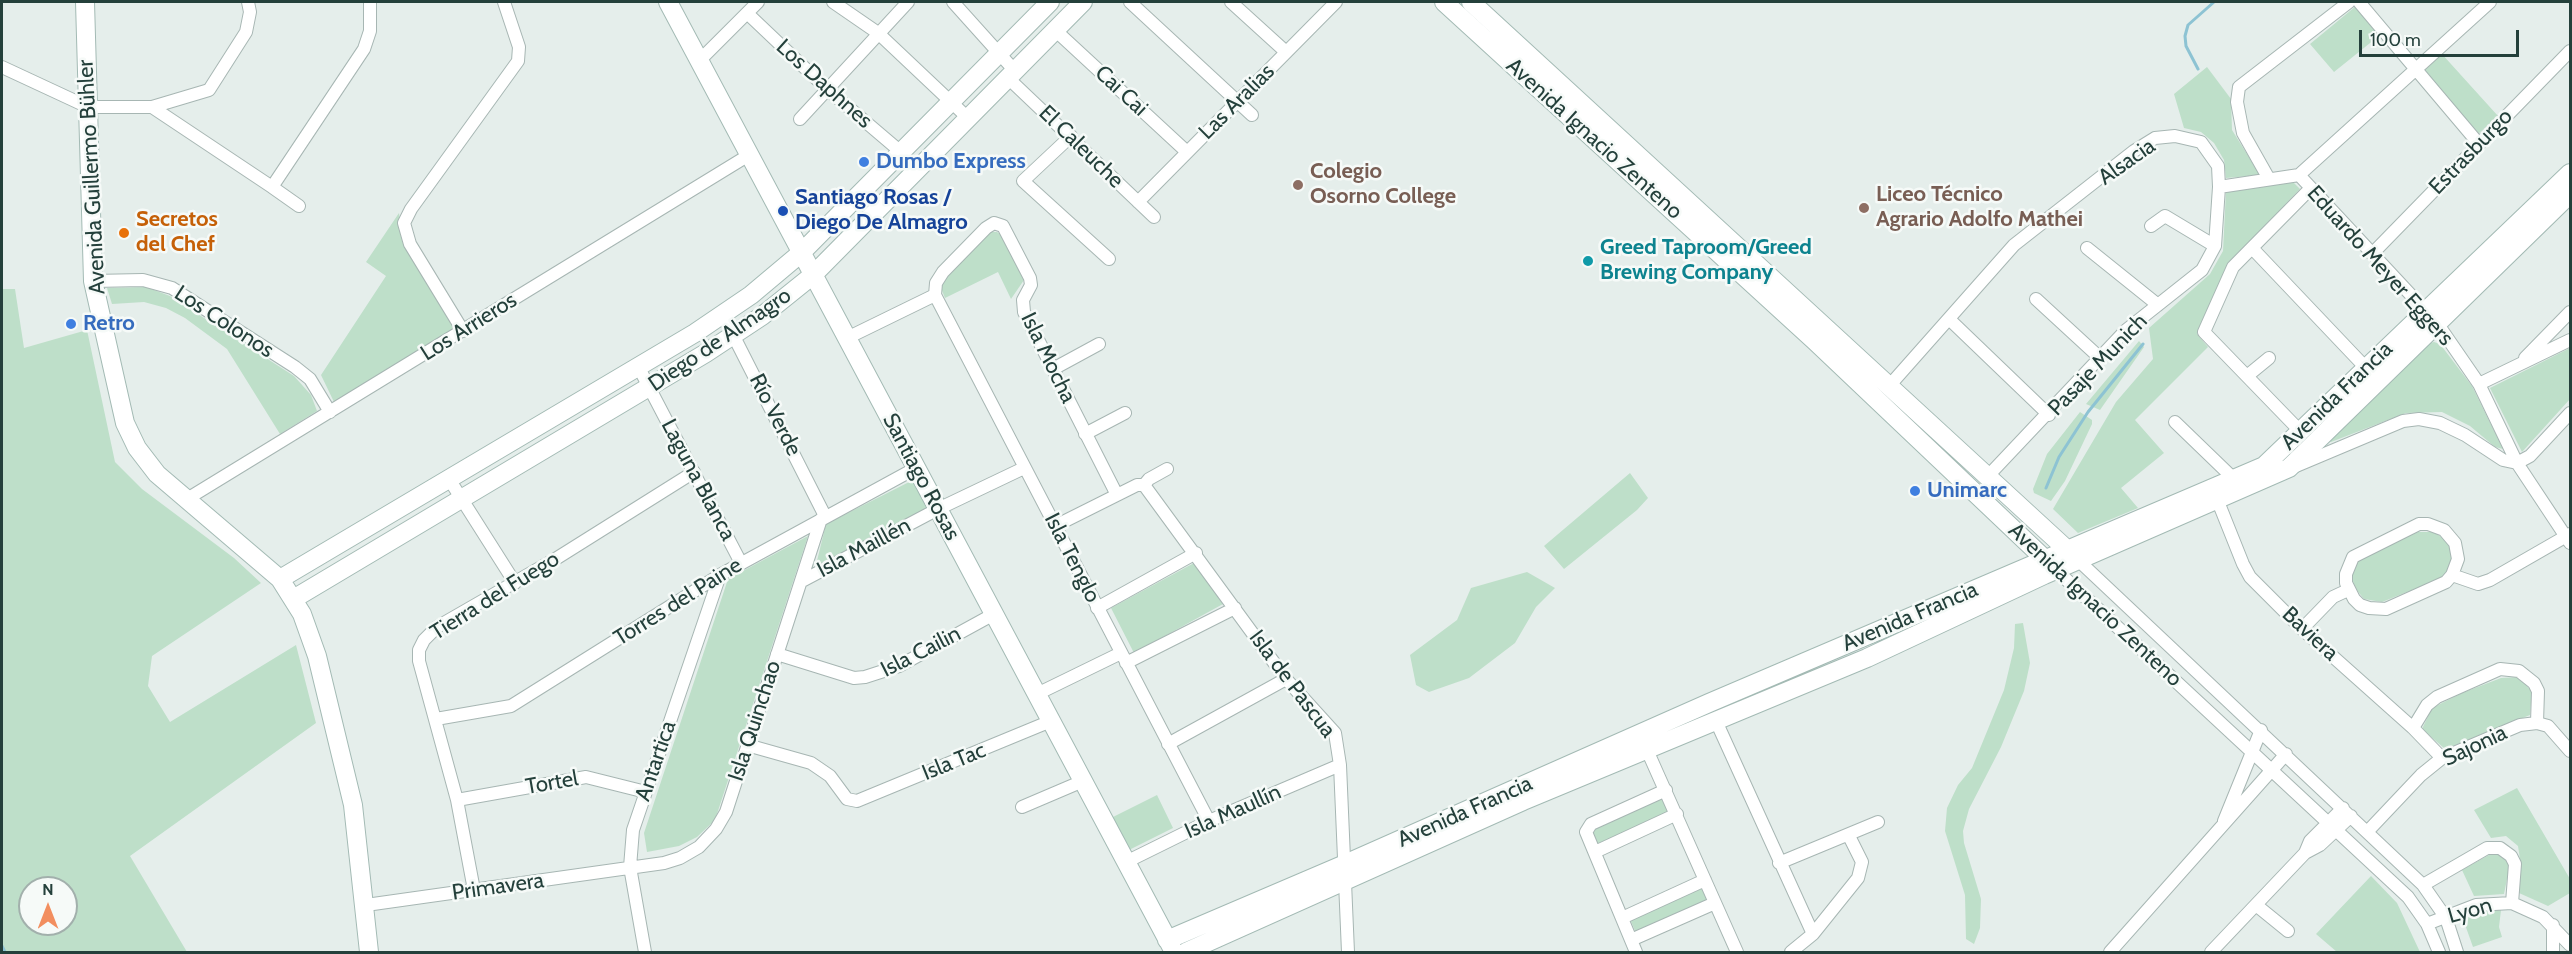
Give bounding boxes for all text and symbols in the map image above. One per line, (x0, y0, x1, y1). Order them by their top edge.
scale bar (2362, 18, 2522, 56)
text: 100 m (2370, 29, 2421, 51)
street label: Los Daphnes (771, 34, 877, 134)
street label: Avenida Ignacio Zenteno (1500, 53, 1688, 225)
street label: Avenida Guillermo Bühler (73, 59, 111, 295)
street label: Las Aralias (1194, 59, 1280, 145)
street label: Cai Cai (1089, 60, 1153, 122)
street label: El Caleuche (1033, 100, 1129, 194)
street label: Estrasburgo (2424, 104, 2518, 200)
street label: Alsacia (2093, 133, 2161, 191)
place label: Dumbo Express (876, 149, 1026, 175)
marker: Dumbo Express (857, 155, 871, 169)
place label: Colegio Osorno College (1310, 159, 1456, 210)
marker: Colegio Osorno College (1291, 178, 1305, 192)
street label: Eduardo Meyer Eggers (2301, 181, 2459, 351)
place label: Liceo Técnico Agrario Adolfo Mathei (1876, 182, 2083, 234)
place label: Santiago Rosas / Diego De Almagro (795, 185, 968, 236)
marker: Liceo Técnico Agrario Adolfo Mathei (1857, 201, 1871, 215)
marker: Santiago Rosas / Diego De Almagro (776, 204, 790, 218)
place label: Secretos del Chef (136, 207, 218, 258)
marker: Secretos del Chef (117, 226, 131, 240)
place label: Greed Taproom/Greed Brewing Company (1600, 235, 1812, 286)
marker: Greed Taproom/Greed Brewing Company (1581, 254, 1595, 268)
street label: Los Colonos (169, 280, 279, 364)
street label: Diego de Almagro (644, 283, 796, 397)
street label: Los Arrieros (416, 287, 522, 367)
street label: Isla Mocha (1015, 308, 1081, 408)
street label: Pasaje Munich (2043, 309, 2153, 421)
place label: Retro (83, 311, 135, 337)
marker: Retro (64, 317, 78, 331)
street label: Avenida Francia (2276, 336, 2398, 456)
street label: Río Verde (743, 370, 807, 460)
street label: Santiago Rosas (877, 409, 965, 545)
street label: Laguna Blanca (655, 415, 741, 545)
place label: Unimarc (1927, 478, 2007, 504)
marker: Unimarc (1908, 484, 1922, 498)
street label: Isla Tenglo (1038, 509, 1106, 607)
street label: Isla Maillén (813, 512, 915, 584)
street label: Avenida Ignacio Zenteno (2003, 518, 2187, 692)
street label: Tierra del Fuego (426, 546, 564, 646)
street label: Torres del Paine (609, 552, 747, 652)
street label: Avenida Francia (1838, 577, 1982, 657)
street label: Baviera (2276, 601, 2344, 667)
street label: Isla Cailin (877, 621, 965, 683)
street label: Isla de Pascua (1243, 625, 1341, 743)
street label: Isla Quinchao (723, 657, 787, 785)
street label: Antartica (630, 717, 682, 805)
street label: Sajonia (2439, 720, 2511, 772)
street label: Isla Tac (918, 737, 990, 787)
street label: Tortel (524, 765, 580, 801)
street label: Avenida Francia (1394, 771, 1536, 853)
street label: Isla Maullín (1181, 779, 1285, 845)
street label: Primavera (450, 867, 546, 907)
north arrow (18, 876, 78, 936)
text: N (42, 880, 54, 899)
street label: Lyon (2445, 892, 2495, 930)

